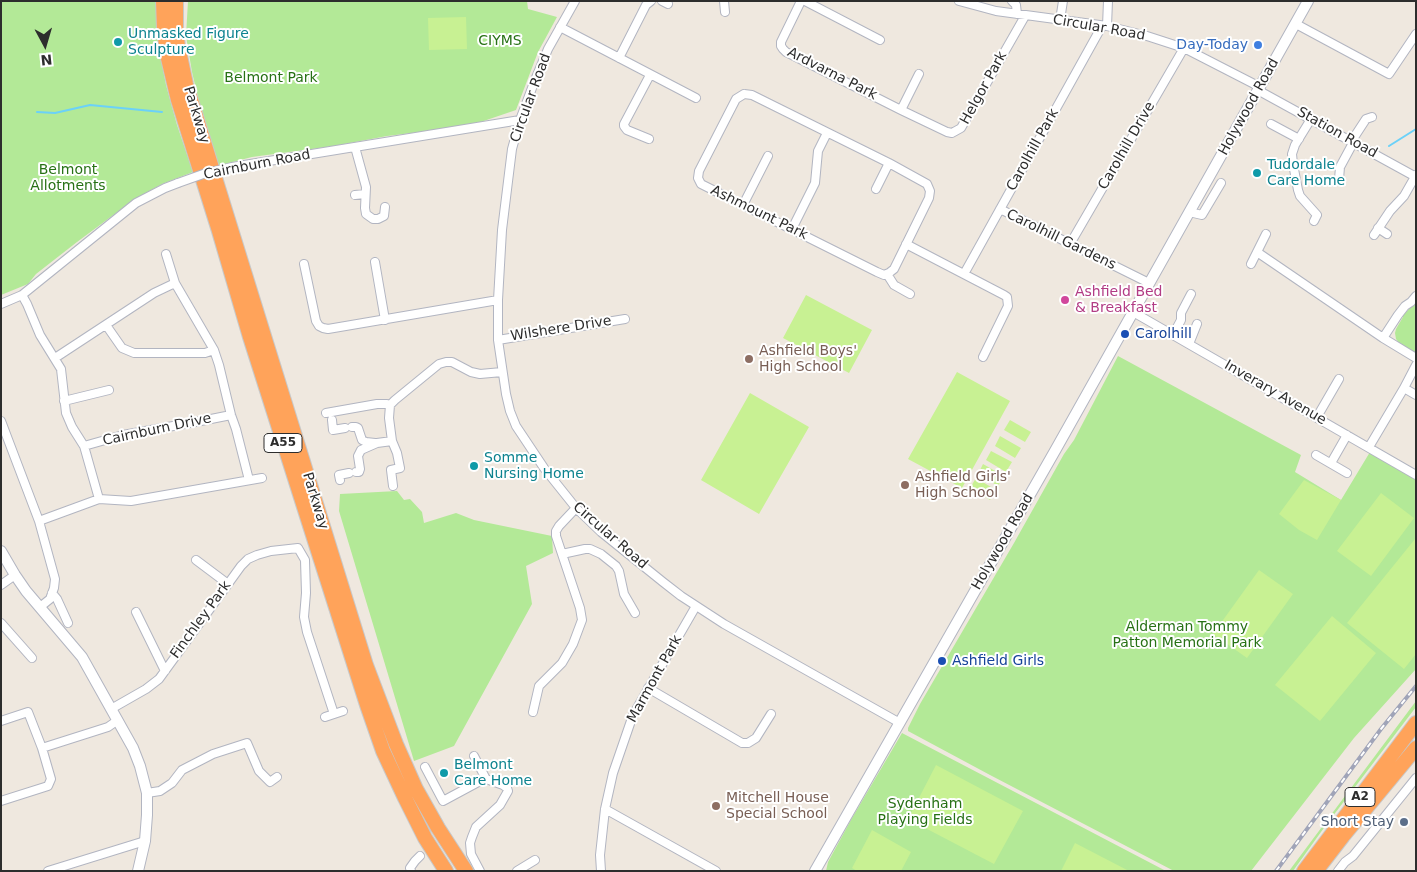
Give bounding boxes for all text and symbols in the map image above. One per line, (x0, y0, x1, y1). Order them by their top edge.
street label: Circular Road (1052, 12, 1146, 44)
north arrow (20, 20, 70, 70)
place label: Unmasked Figure Sculpture (128, 26, 249, 58)
park label: CIYMS (478, 33, 522, 49)
marker: Unmasked Figure Sculpture (112, 36, 124, 48)
place label: Day-Today (1176, 37, 1248, 53)
marker: Day-Today (1252, 39, 1264, 51)
street label: Ardvarna Park (784, 44, 880, 104)
street label: Helgor Park (957, 49, 1011, 127)
text: N (40, 51, 53, 68)
street label: Circular Road (507, 51, 555, 145)
street label: Holywood Road (1215, 56, 1283, 158)
park label: Belmont Park (224, 70, 318, 86)
street label: Parkway (179, 85, 213, 145)
street label: Carolhill Drive (1095, 99, 1159, 193)
street label: Station Road (1294, 104, 1380, 162)
street label: Carolhill Park (1003, 106, 1063, 194)
street label: Cairnburn Road (202, 146, 312, 184)
place label: Tudordale Care Home (1267, 157, 1345, 190)
park label: Belmont Allotments (30, 162, 106, 194)
marker: Tudordale Care Home (1251, 167, 1263, 179)
street label: Ashmount Park (708, 182, 810, 244)
street label: Carolhill Gardens (1003, 206, 1119, 274)
place label: Ashfield Bed & Breakfast (1075, 284, 1163, 316)
marker: Ashfield Bed & Breakfast (1059, 294, 1071, 306)
street label: Wilshere Drive (509, 313, 613, 345)
place label: Carolhill (1135, 326, 1192, 342)
marker: Carolhill (1119, 328, 1131, 340)
place label: Ashfield Boys' High School (759, 343, 857, 376)
marker: Ashfield Boys' High School (743, 353, 755, 365)
street label: Inverary Avenue (1221, 357, 1329, 429)
street label: Cairnburn Drive (101, 410, 213, 450)
road number: A55 (264, 433, 302, 452)
place label: Somme Nursing Home (484, 450, 584, 482)
marker: Somme Nursing Home (468, 460, 480, 472)
place label: Ashfield Girls' High School (915, 469, 1011, 502)
street label: Parkway (298, 471, 332, 531)
marker: Ashfield Girls' High School (899, 479, 911, 491)
street label: Holywood Road (969, 491, 1037, 593)
street label: Circular Road (569, 499, 651, 573)
street label: Finchley Park (167, 578, 235, 662)
park label: Alderman Tommy Patton Memorial Park (1113, 619, 1261, 652)
street label: Marmont Park (624, 632, 686, 726)
place label: Ashfield Girls (952, 653, 1044, 669)
marker: Ashfield Girls (936, 655, 948, 667)
place label: Belmont Care Home (454, 757, 532, 790)
marker: Belmont Care Home (438, 767, 450, 779)
road number: A2 (1345, 788, 1375, 806)
place label: Mitchell House Special School (726, 790, 829, 822)
park label: Sydenham Playing Fields (878, 796, 972, 829)
marker: Mitchell House Special School (710, 800, 722, 812)
place label: Short Stay (1321, 814, 1394, 830)
marker: Short Stay (1398, 816, 1410, 828)

